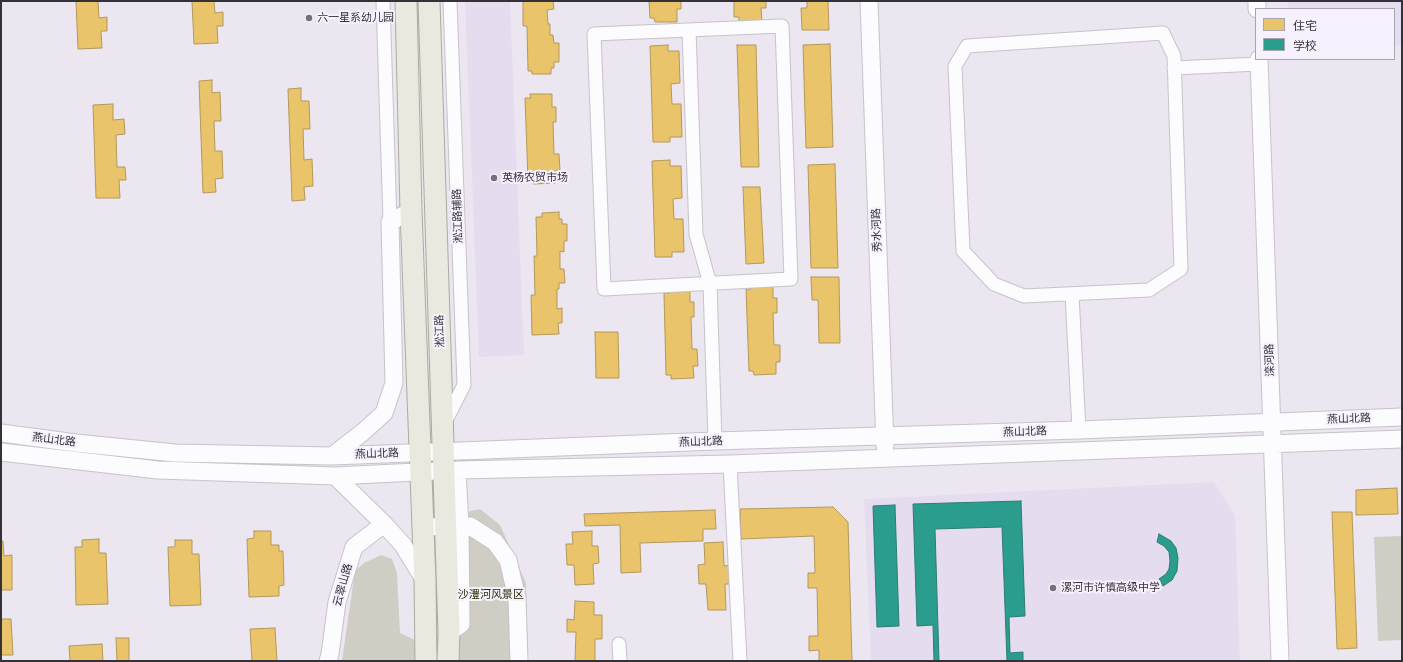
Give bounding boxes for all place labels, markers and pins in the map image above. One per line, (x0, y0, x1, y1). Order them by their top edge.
place label: 六一星系幼儿园 (317, 11, 394, 25)
marker: 六一星系幼儿园 (304, 13, 314, 23)
place label: 英杨农贸市场 (502, 171, 568, 185)
marker: 英杨农贸市场 (489, 173, 499, 183)
place label: 漯河市许慎高级中学 (1061, 581, 1160, 595)
marker: 漯河市许慎高级中学 (1048, 583, 1058, 593)

